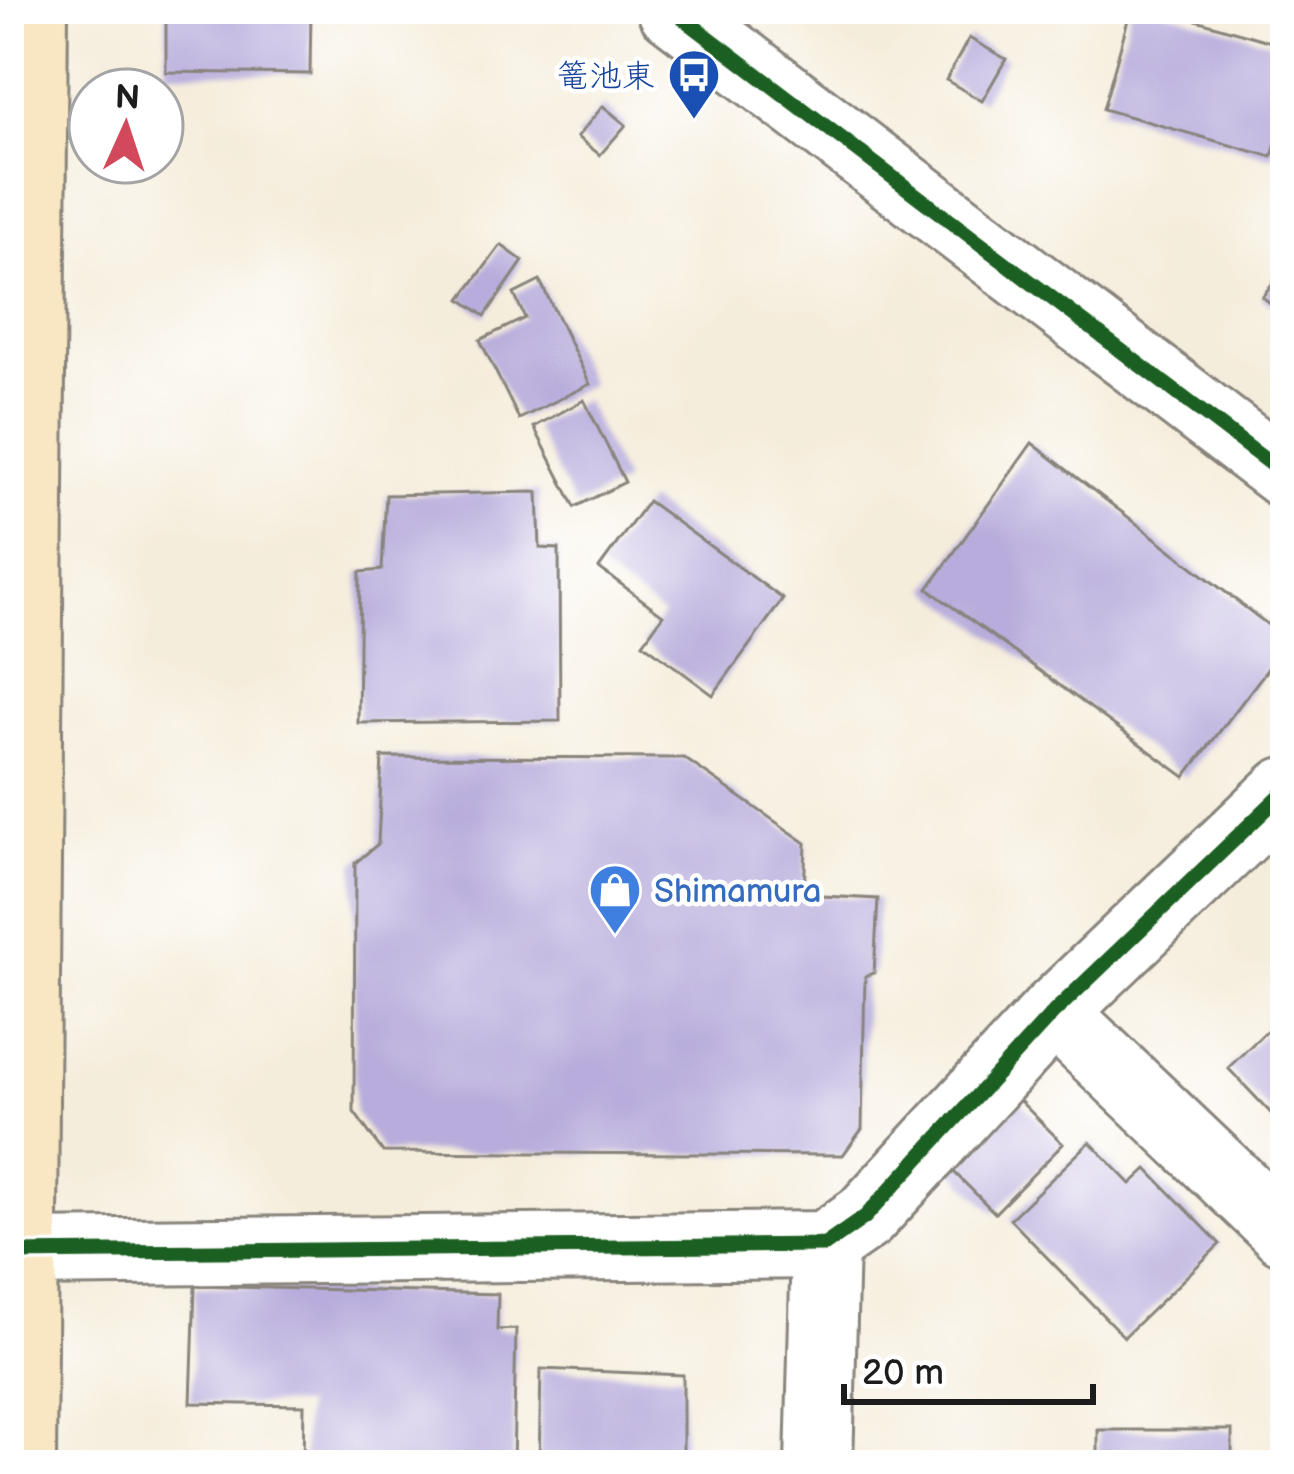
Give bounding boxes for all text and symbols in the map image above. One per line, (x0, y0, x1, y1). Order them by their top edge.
bus stop icon: 篭池東 (666, 47, 722, 121)
place label: 篭池東 (556, 57, 655, 97)
north arrow (66, 66, 186, 186)
text: N (114, 77, 141, 119)
shop icon: Shimamura (587, 862, 643, 936)
place label: Shimamura (654, 872, 821, 912)
scale bar (844, 1330, 1093, 1404)
text: 20 m (862, 1352, 944, 1395)

